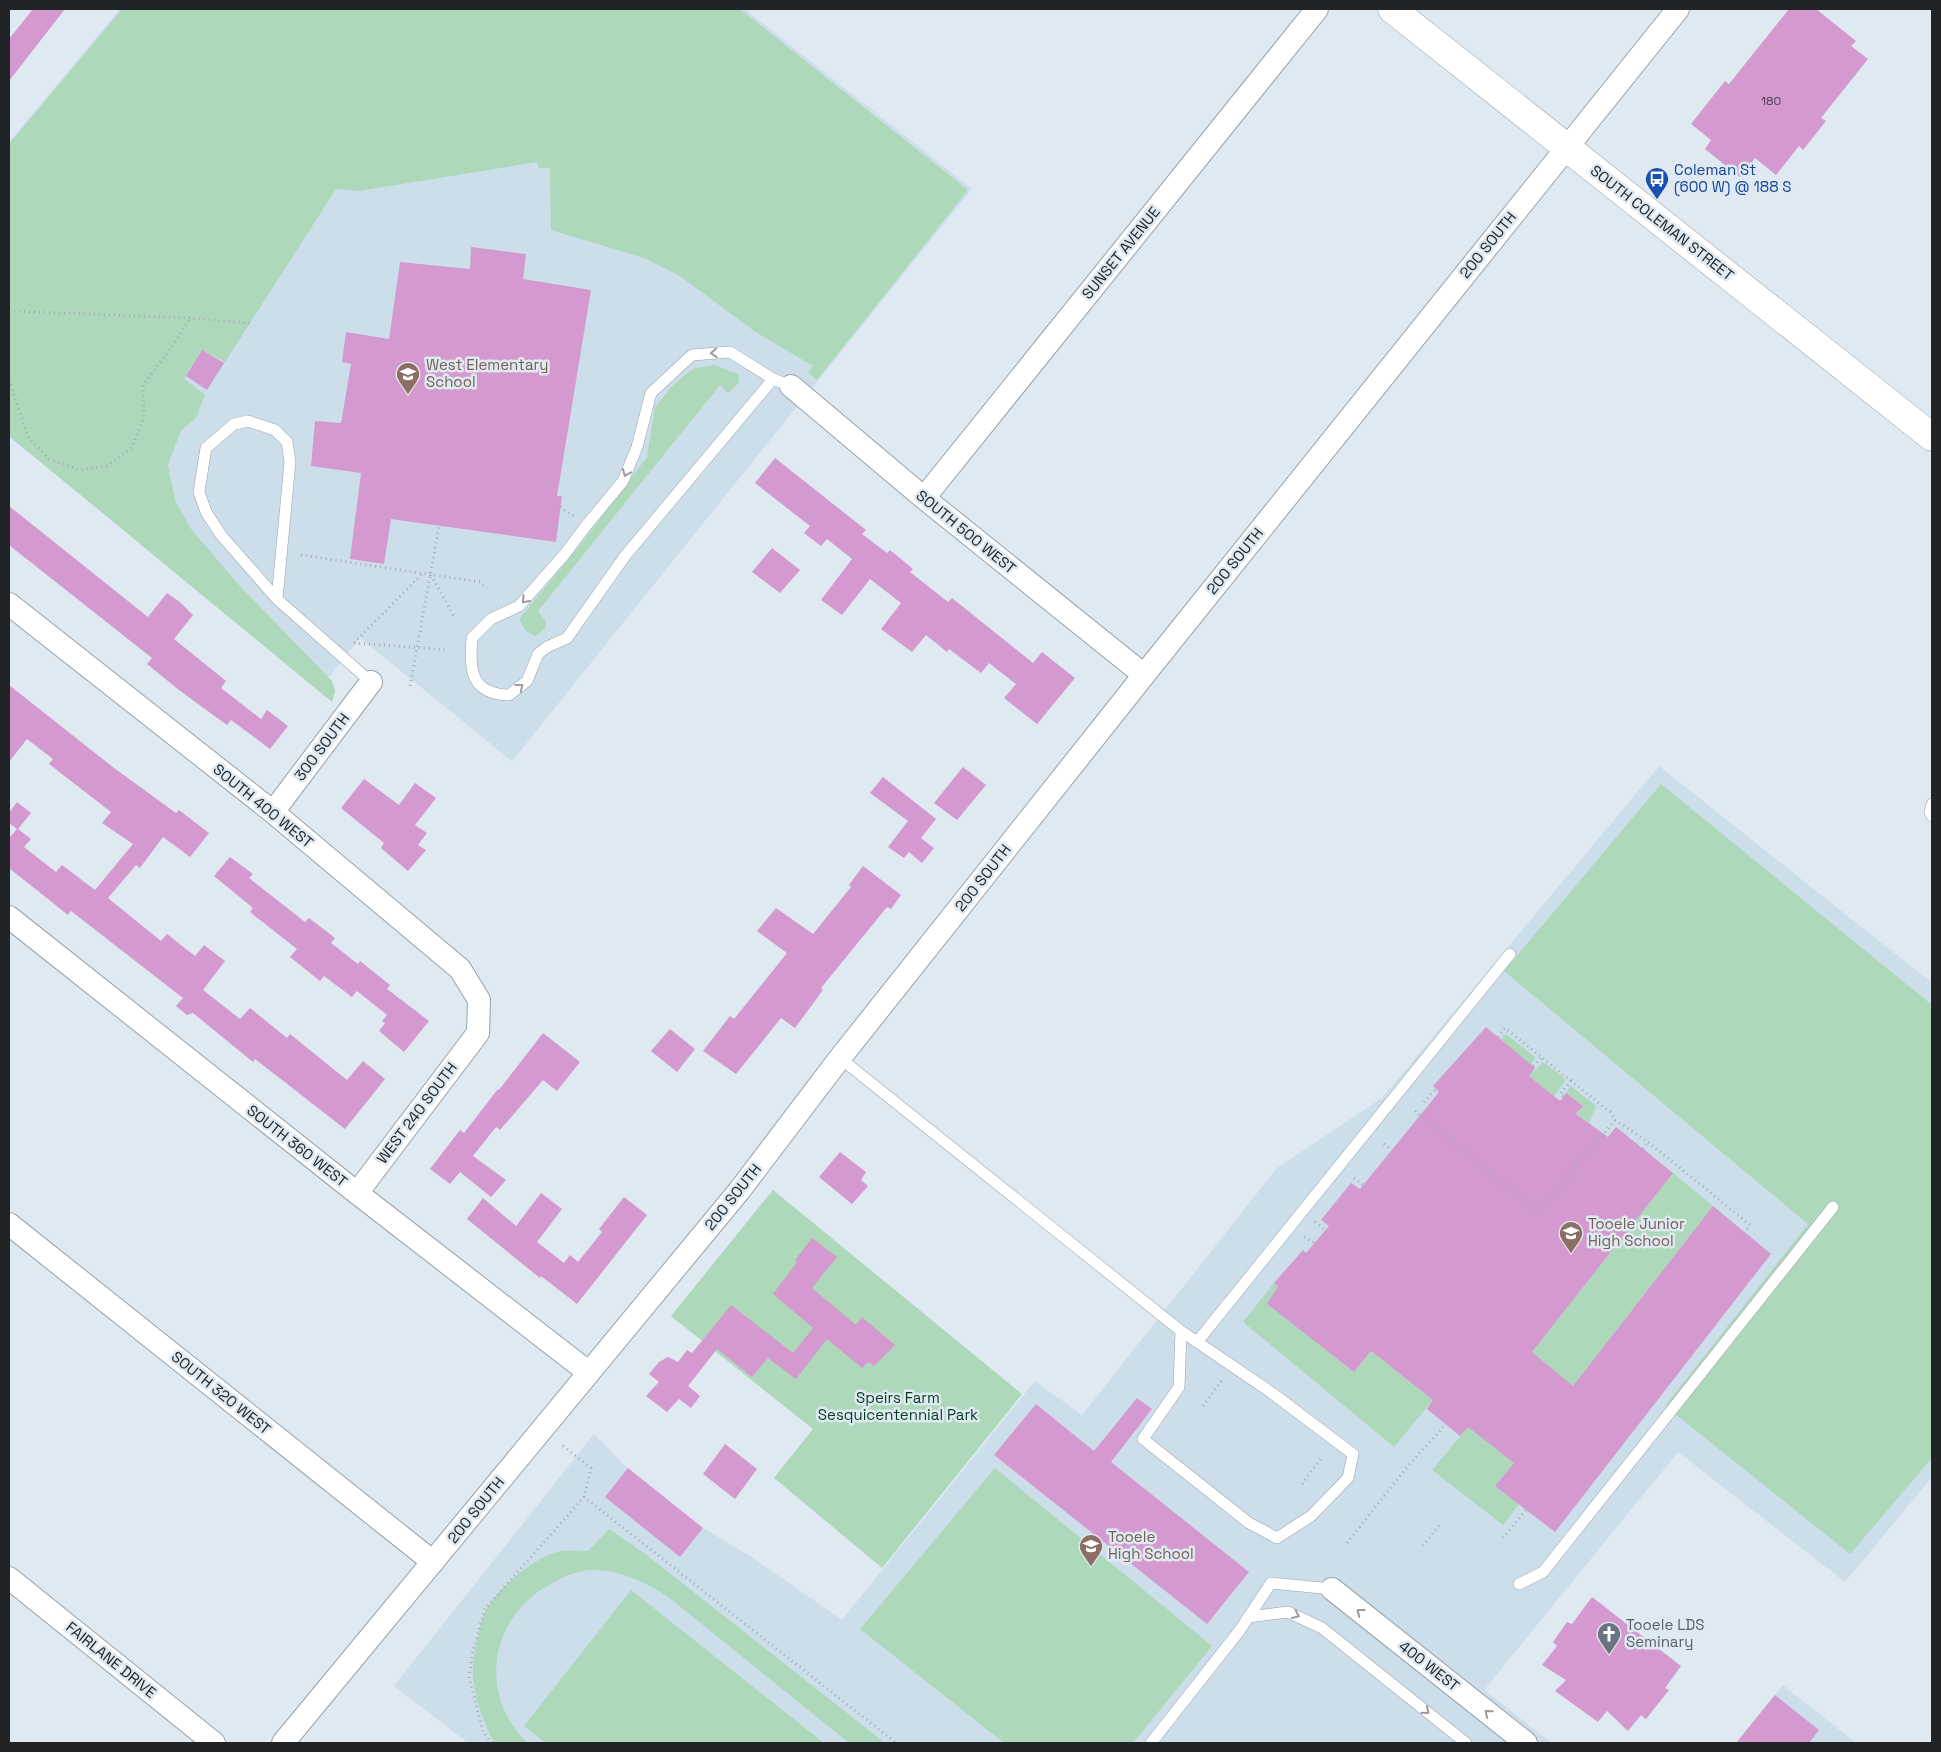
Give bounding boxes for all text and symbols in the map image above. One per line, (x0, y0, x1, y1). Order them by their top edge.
house number: 180 (1761, 93, 1781, 109)
place label: Coleman St (600 W) @ 188 S (1674, 160, 1792, 197)
street label: SOUTH COLEMAN STREET (1587, 161, 1738, 285)
bus stop icon: Coleman St (600 W) @ 188 S (1644, 166, 1670, 200)
street label: SUNSET AVENUE (1077, 203, 1164, 303)
street label: 200 SOUTH (1455, 208, 1520, 282)
one-way arrow (710, 348, 718, 359)
place label: West Elementary School (426, 355, 548, 391)
school or university icon: West Elementary School (395, 361, 421, 395)
one-way arrow (622, 469, 632, 477)
street label: SOUTH 500 WEST (913, 486, 1020, 578)
street label: 200 SOUTH (1202, 524, 1267, 598)
one-way arrow (521, 594, 530, 603)
one-way arrow (514, 684, 523, 692)
street label: 300 SOUTH (290, 709, 353, 784)
street label: SOUTH 400 WEST (209, 759, 317, 852)
street label: 200 SOUTH (950, 840, 1015, 915)
street label: WEST 240 SOUTH (372, 1058, 461, 1167)
street label: SOUTH 360 WEST (243, 1100, 352, 1191)
street label: 200 SOUTH (700, 1160, 765, 1234)
place label: Tooele Junior High School (1588, 1214, 1685, 1250)
school or university icon: Tooele Junior High School (1558, 1220, 1584, 1254)
street label: SOUTH 320 WEST (168, 1347, 275, 1439)
park label: Speirs Farm Sesquicentennial Park (818, 1388, 978, 1424)
street label: 200 SOUTH (443, 1473, 508, 1547)
place label: Tooele High School (1108, 1527, 1194, 1563)
school or university icon: Tooele High School (1078, 1533, 1104, 1567)
one-way arrow (1291, 1609, 1300, 1620)
one-way arrow (1357, 1609, 1366, 1617)
place label: Tooele LDS Seminary (1626, 1615, 1704, 1651)
street label: FAIRLANE DRIVE (62, 1617, 160, 1702)
church icon: Tooele LDS Seminary (1596, 1621, 1622, 1655)
street label: 400 WEST (1395, 1636, 1463, 1695)
one-way arrow (1421, 1706, 1430, 1715)
one-way arrow (1484, 1709, 1493, 1718)

